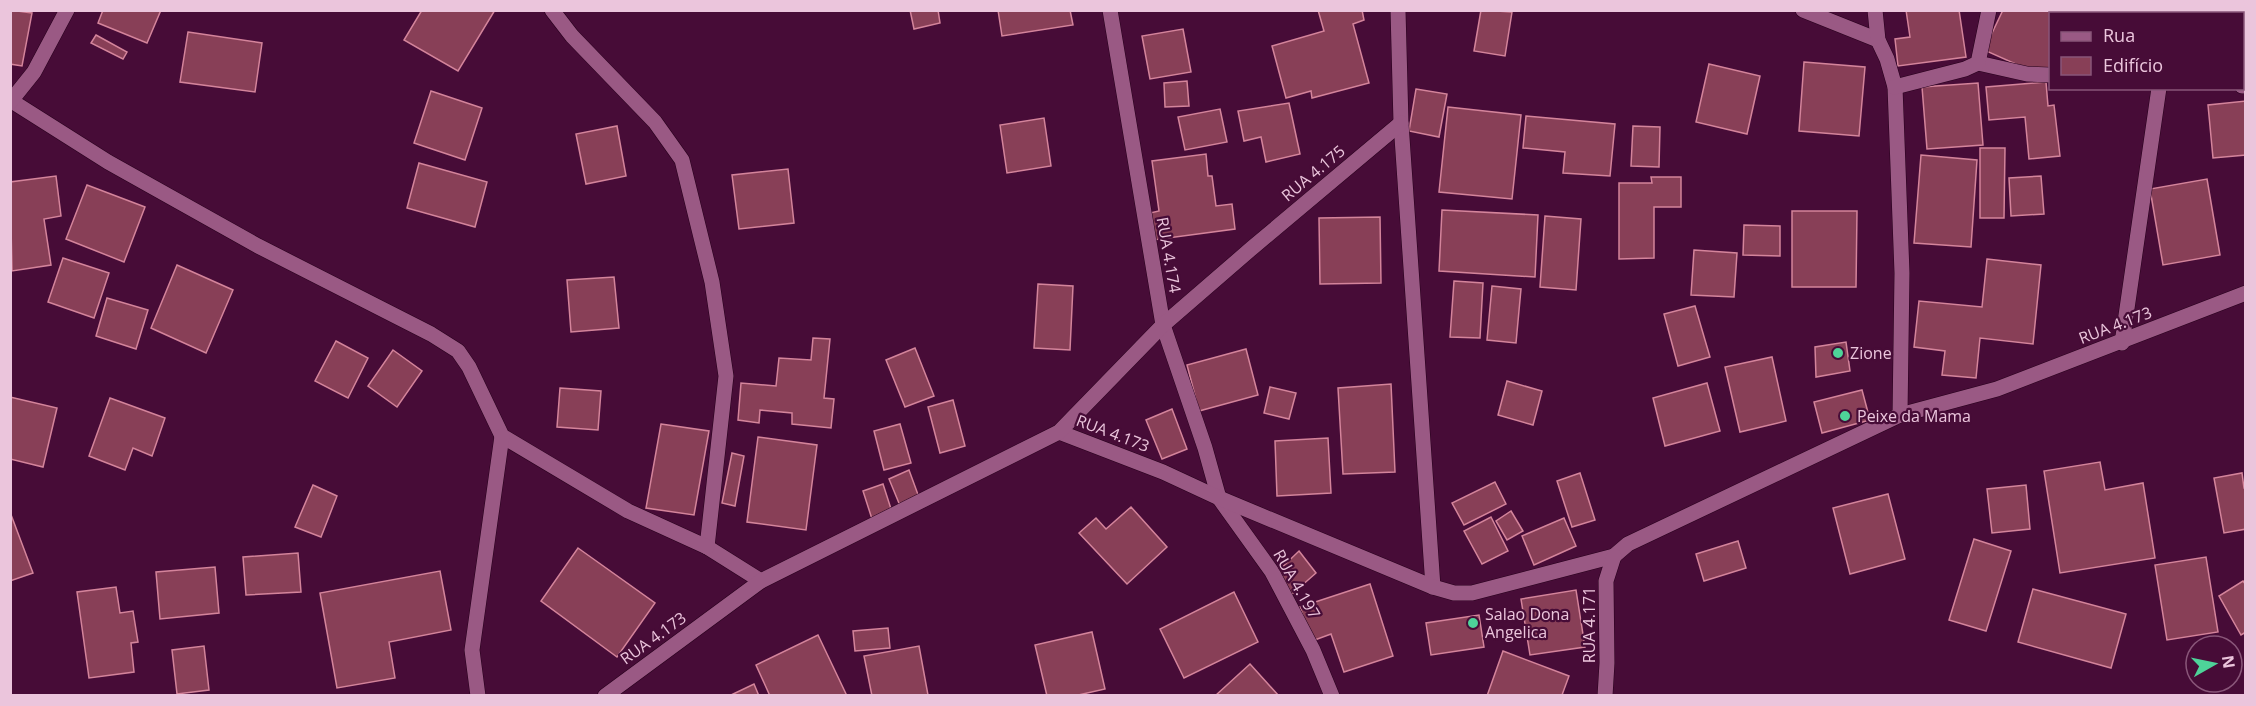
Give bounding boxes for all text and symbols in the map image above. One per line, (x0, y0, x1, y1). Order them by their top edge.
legend (2049, 12, 2244, 90)
text: Rua (2103, 23, 2135, 47)
text: Edifício (2103, 53, 2163, 77)
street label: RUA 4.175 (1277, 140, 1349, 206)
street label: RUA 4.174 (1152, 215, 1186, 295)
street label: RUA 4.173 (2075, 301, 2155, 349)
place label: Zione (1850, 342, 1892, 364)
marker: Zione (1831, 346, 1845, 360)
place label: Peixe da Mama (1857, 405, 1971, 427)
street label: RUA 4.173 (1073, 409, 1153, 457)
marker: Peixe da Mama (1838, 409, 1852, 423)
street label: RUA 4.197 (1268, 545, 1326, 623)
street label: RUA 4.171 (1578, 587, 1600, 663)
place label: Salao Dona Angelica (1485, 603, 1569, 643)
street label: RUA 4.173 (616, 607, 690, 669)
marker: Salao Dona Angelica (1466, 616, 1480, 630)
north arrow (2184, 634, 2244, 694)
text: N (2217, 654, 2241, 670)

